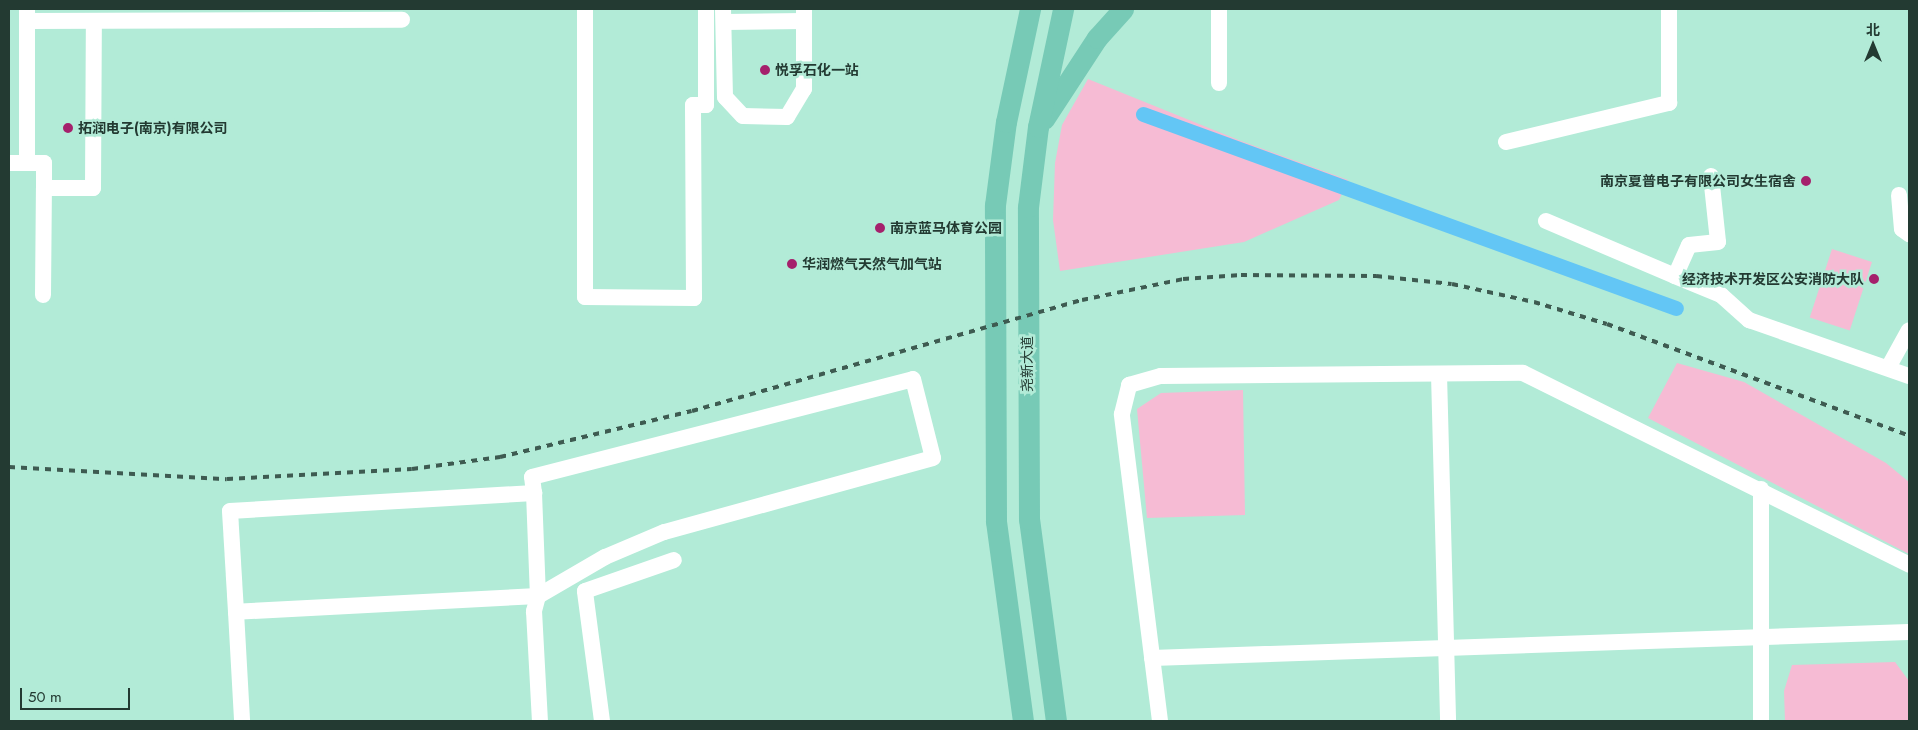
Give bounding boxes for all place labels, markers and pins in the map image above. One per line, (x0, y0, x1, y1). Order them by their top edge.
place label: 悦孚石化一站 (775, 62, 859, 78)
marker: 悦孚石化一站 (759, 64, 771, 76)
place label: 拓润电子(南京)有限公司 (78, 120, 228, 136)
marker: 拓润电子(南京)有限公司 (62, 122, 74, 134)
place label: 南京夏普电子有限公司女生宿舍 (1600, 173, 1796, 189)
marker: 南京夏普电子有限公司女生宿舍 (1800, 175, 1812, 187)
place label: 南京蓝马体育公园 (890, 220, 1002, 236)
marker: 南京蓝马体育公园 (874, 222, 886, 234)
place label: 华润燃气天然气加气站 (802, 256, 942, 272)
marker: 华润燃气天然气加气站 (786, 258, 798, 270)
place label: 经济技术开发区公安消防大队 (1682, 271, 1864, 287)
marker: 经济技术开发区公安消防大队 (1868, 273, 1880, 285)

